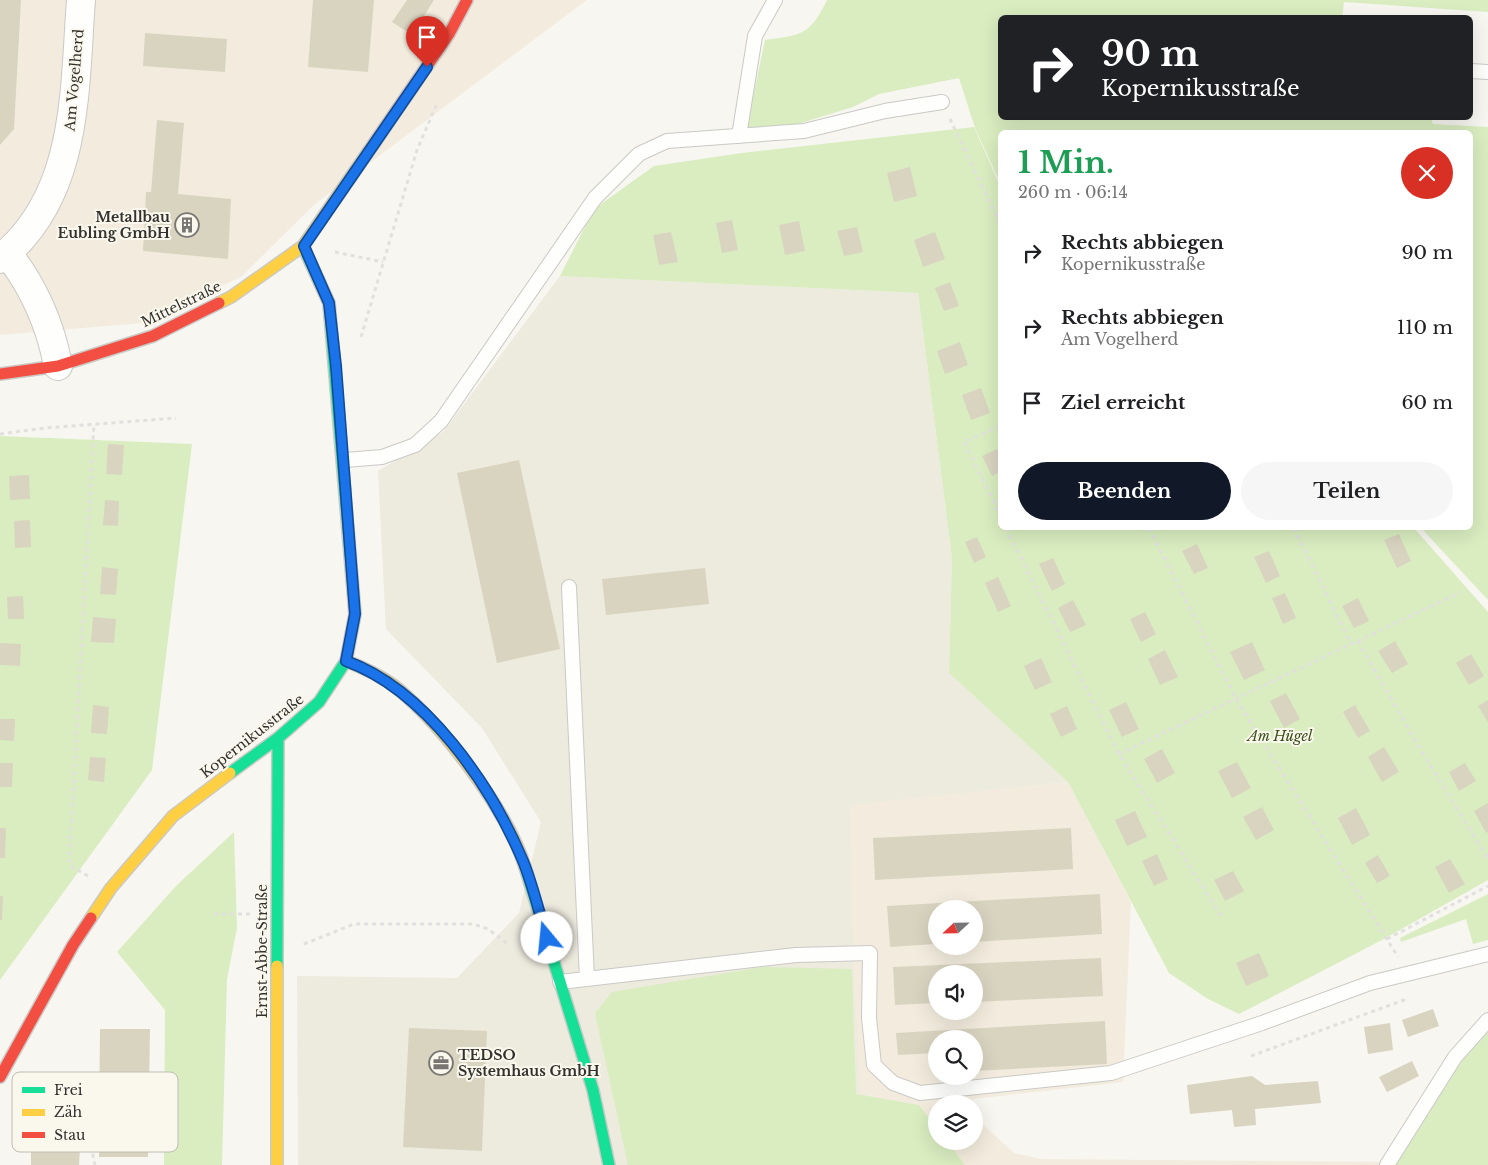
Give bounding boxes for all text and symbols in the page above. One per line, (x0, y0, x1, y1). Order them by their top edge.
pin (406, 16, 448, 67)
icon: arrive (413, 23, 441, 51)
street label: Am Vogelherd (60, 27, 87, 133)
text: 90 m (1101, 32, 1199, 75)
icon: right (1018, 35, 1083, 100)
text: Kopernikusstraße (1101, 75, 1300, 102)
text: 1 Min. (1018, 144, 1114, 181)
button: close (1401, 147, 1453, 199)
text: 260 m · 06:14 (1018, 182, 1128, 202)
place label: Metallbau Eubling GmbH (58, 208, 170, 242)
building icon: Metallbau Eubling GmbH (174, 212, 200, 238)
text: Rechts abbiegen (1061, 231, 1224, 254)
icon: right (1018, 239, 1046, 267)
text: 90 m (1401, 241, 1453, 264)
text: Kopernikusstraße (1061, 254, 1205, 274)
street label: Mittelstraße (138, 277, 224, 331)
text: Rechts abbiegen (1061, 306, 1224, 329)
icon: right (1018, 314, 1046, 342)
text: 110 m (1397, 316, 1453, 339)
text: Am Vogelherd (1061, 329, 1178, 349)
icon: arrive (1018, 389, 1046, 417)
text: Ziel erreicht (1061, 391, 1185, 414)
text: 60 m (1401, 391, 1453, 414)
button: Beenden (1018, 462, 1231, 520)
button: Teilen (1241, 462, 1453, 520)
street label: Kopernikusstraße (197, 690, 307, 782)
park label: Am Hügel (1246, 727, 1313, 745)
street label: Ernst-Abbe-Straße (253, 884, 271, 1018)
north arrow (928, 900, 982, 955)
map controls (928, 900, 983, 1150)
position arrow (520, 911, 572, 963)
button: sound (928, 965, 983, 1020)
button: search (928, 1030, 983, 1085)
place label: TEDSO Systemhaus GmbH (458, 1046, 600, 1080)
office icon: TEDSO Systemhaus GmbH (428, 1050, 454, 1076)
legend (12, 1072, 178, 1152)
text: Frei (54, 1081, 83, 1099)
button: layers (928, 1095, 983, 1150)
text: Zäh (54, 1103, 83, 1121)
text: Stau (54, 1126, 86, 1144)

